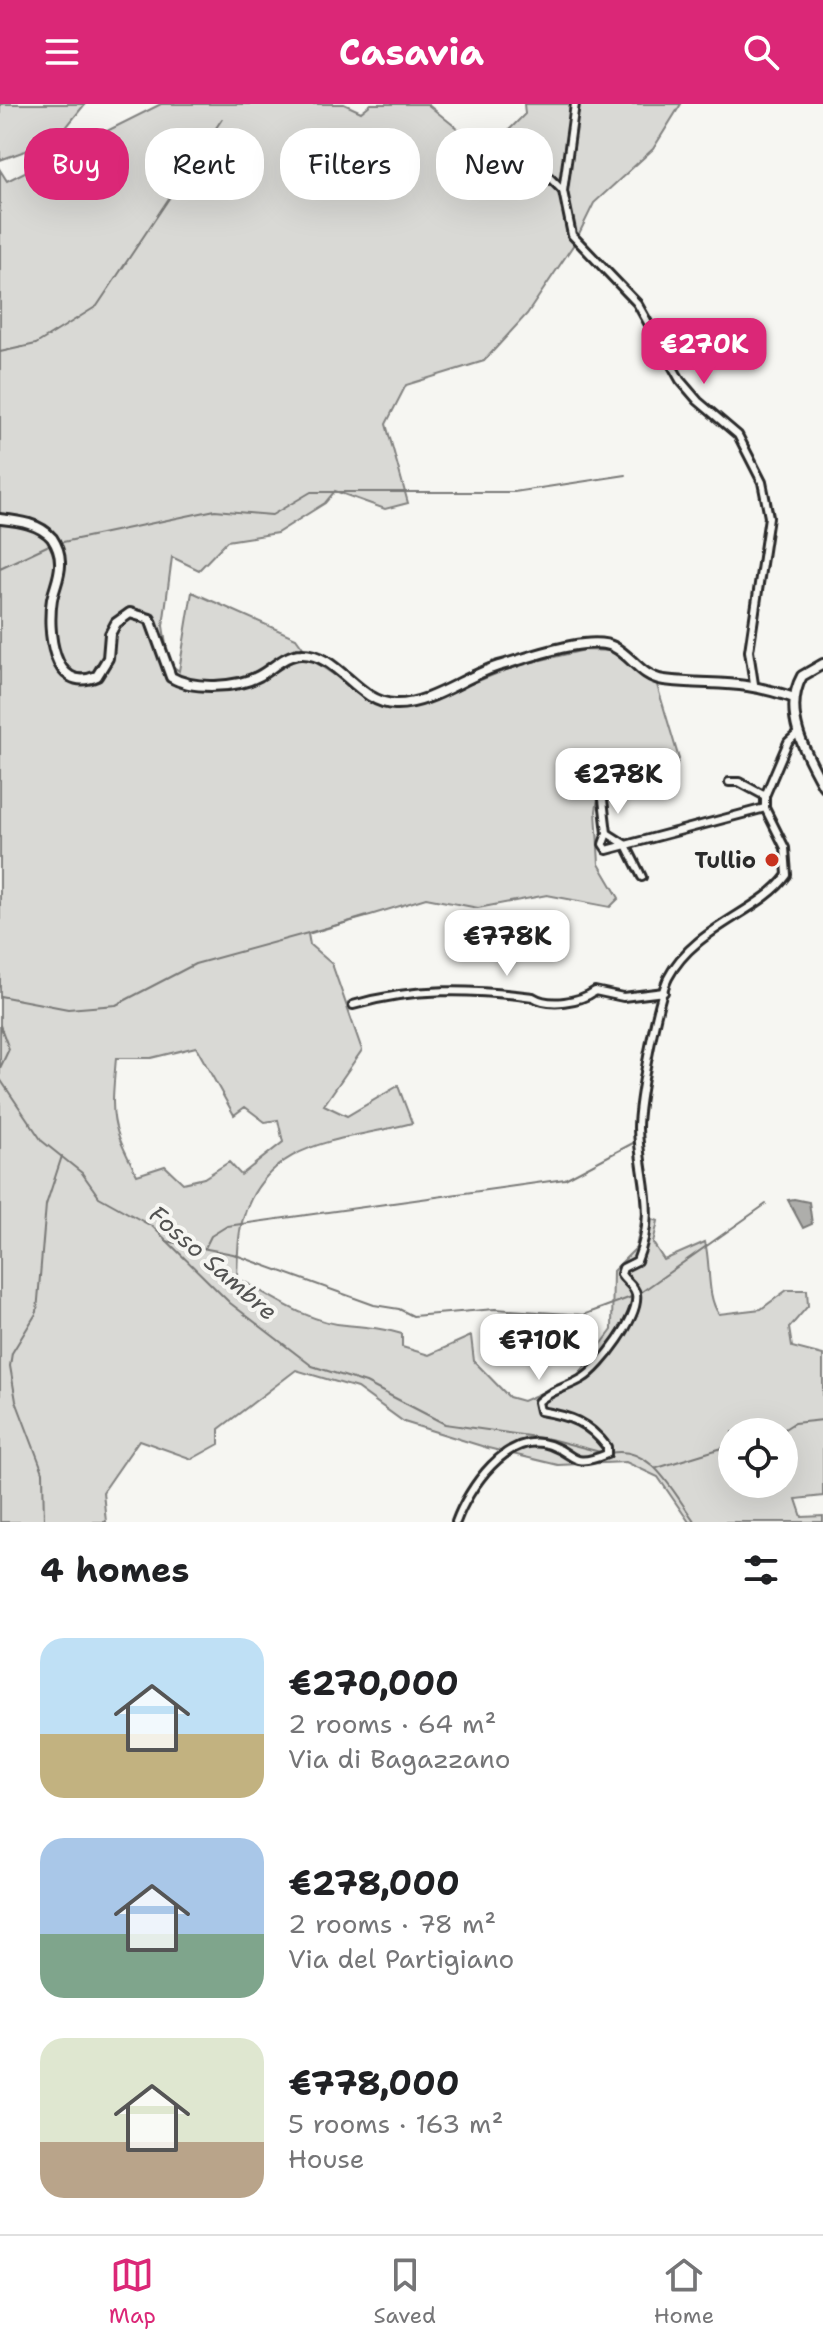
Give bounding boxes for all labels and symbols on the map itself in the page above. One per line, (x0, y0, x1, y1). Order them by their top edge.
pin: €270K (648, 318, 760, 386)
pin: €278K (562, 748, 674, 816)
place label: Tullio (694, 846, 756, 875)
marker: Tullio (763, 851, 781, 869)
pin: €778K (451, 910, 563, 978)
water label: Fosso Sambre (142, 1198, 284, 1328)
pin: €710K (483, 1314, 595, 1382)

